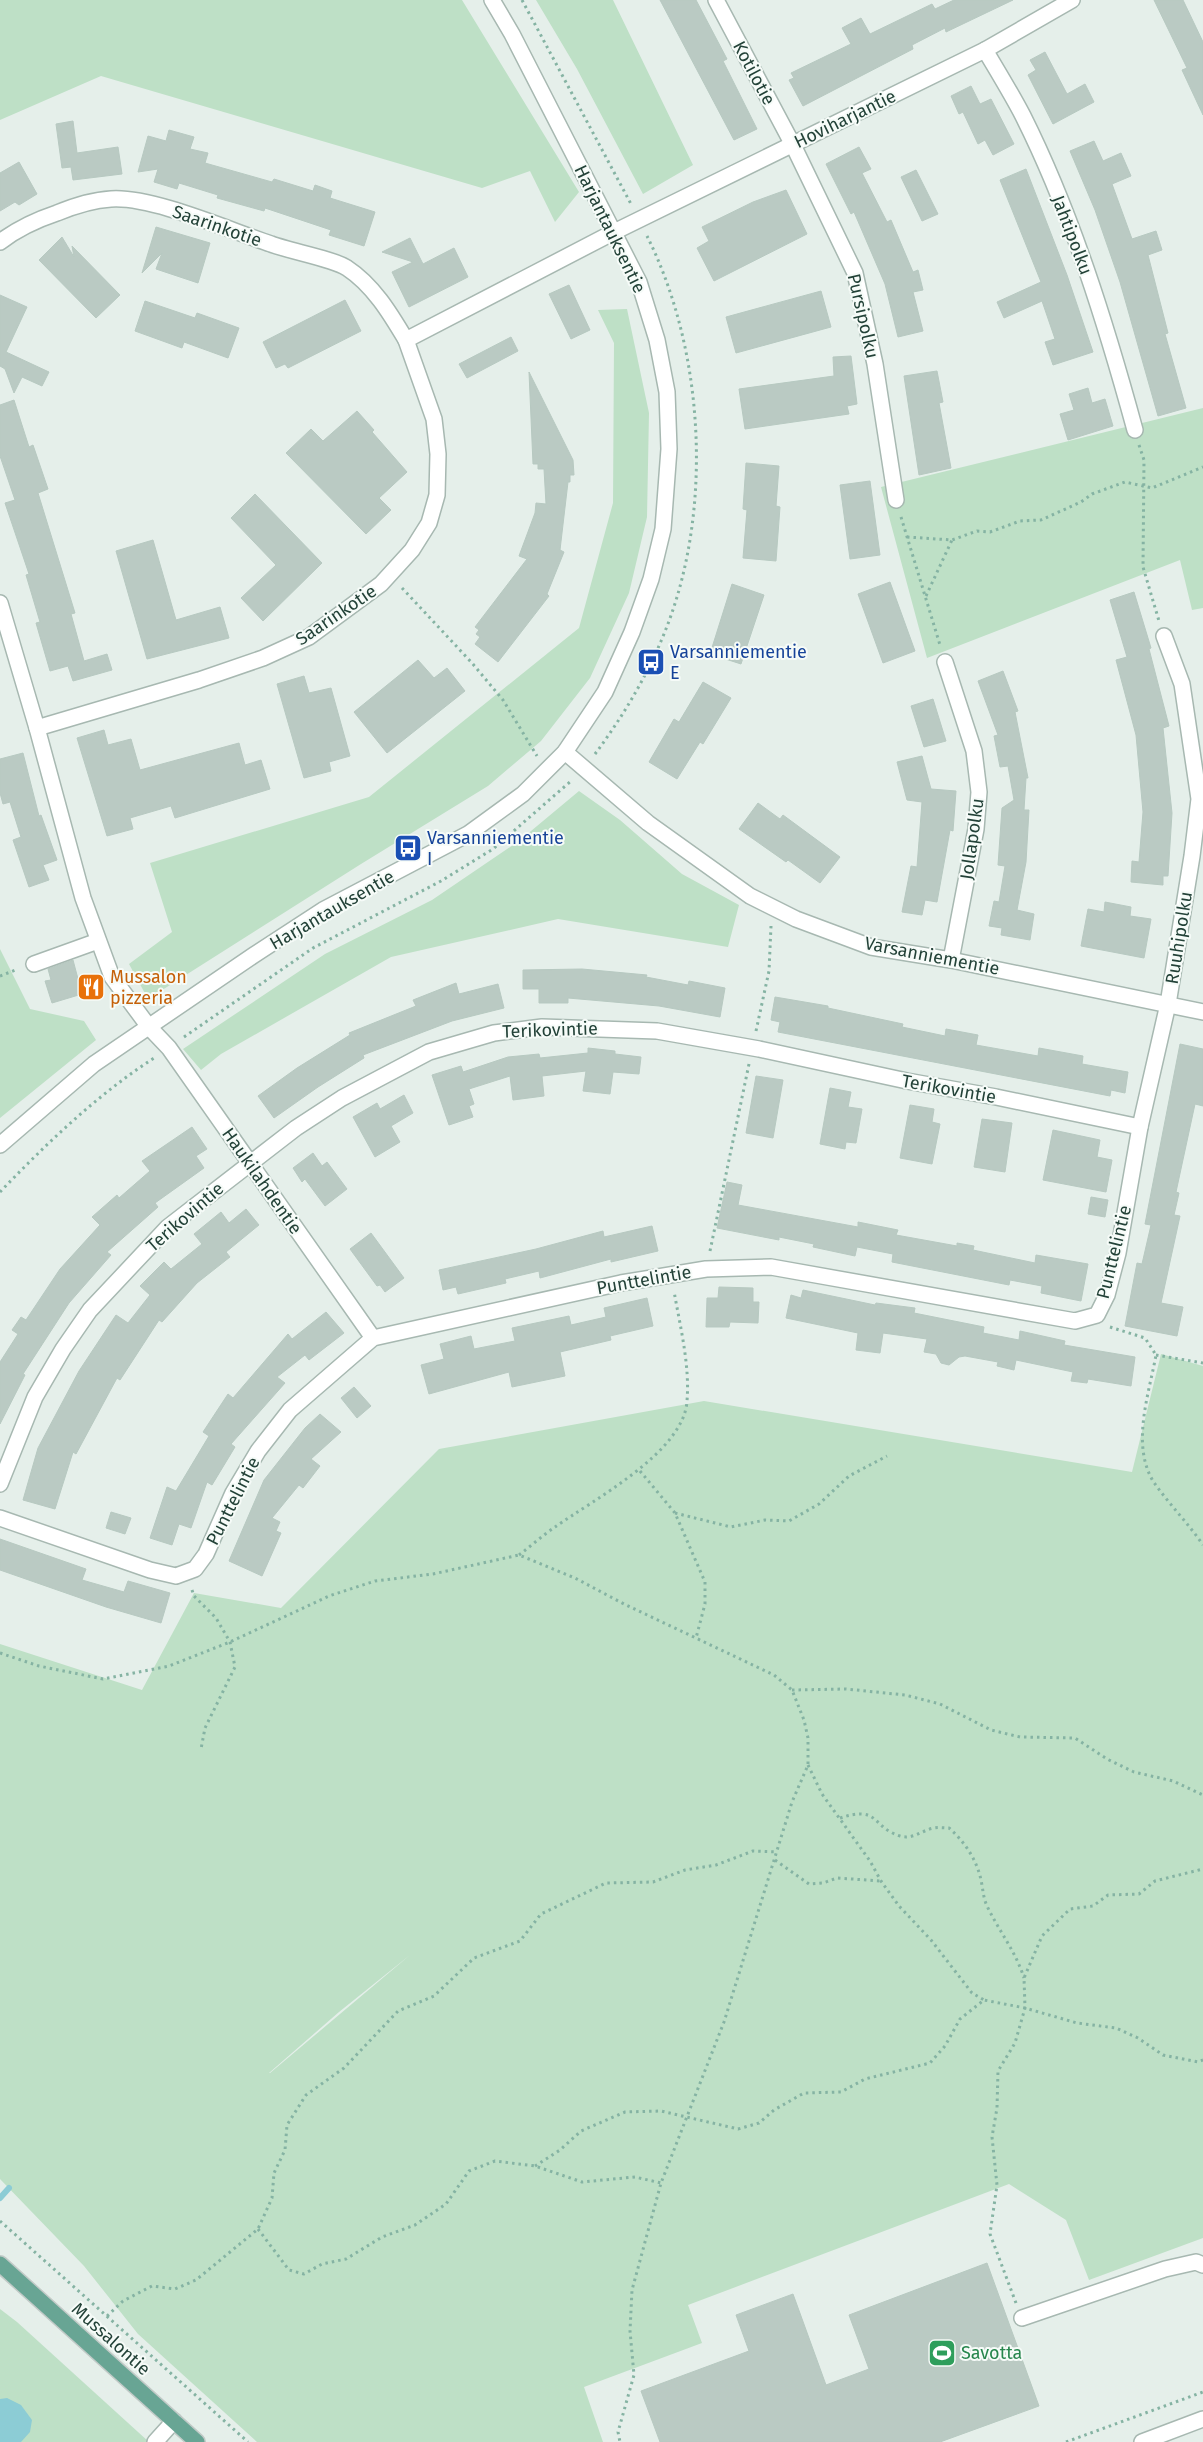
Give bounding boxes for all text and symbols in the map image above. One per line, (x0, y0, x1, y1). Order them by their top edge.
street label: Kotilotie (728, 37, 780, 109)
street label: Hoviharjantie (791, 85, 899, 153)
street label: Harjantauksentie (569, 161, 651, 297)
street label: Jahtipolku (1047, 192, 1097, 278)
street label: Saarinkotie (170, 200, 264, 252)
street label: Pursipolku (843, 271, 883, 361)
street label: Saarinkotie (291, 580, 381, 650)
place label: Varsanniementie E (670, 641, 807, 684)
bus stop icon: Varsanniementie E (636, 647, 666, 677)
street label: Jollapolku (955, 797, 989, 881)
place label: Varsanniementie I (427, 827, 564, 870)
bus stop icon: Varsanniementie I (393, 833, 423, 863)
street label: Harjantauksentie (266, 865, 398, 955)
street label: Ruuhipolku (1161, 890, 1197, 986)
street label: Varsanniementie (863, 932, 1001, 980)
place label: Mussalon pizzeria (110, 966, 187, 1009)
restaurant icon: Mussalon pizzeria (76, 972, 106, 1002)
street label: Terikovintie (502, 1017, 598, 1043)
street label: Terikovintie (900, 1070, 998, 1108)
street label: Haukilahdentie (217, 1124, 307, 1238)
street label: Terikovintie (142, 1177, 228, 1257)
street label: Punttelintie (1092, 1203, 1136, 1301)
street label: Punttelintie (595, 1261, 693, 1299)
street label: Punttelintie (201, 1453, 265, 1549)
street label: Mussalontie (67, 2298, 155, 2380)
sports icon: Savotta (927, 2338, 957, 2368)
place label: Savotta (961, 2342, 1022, 2364)

